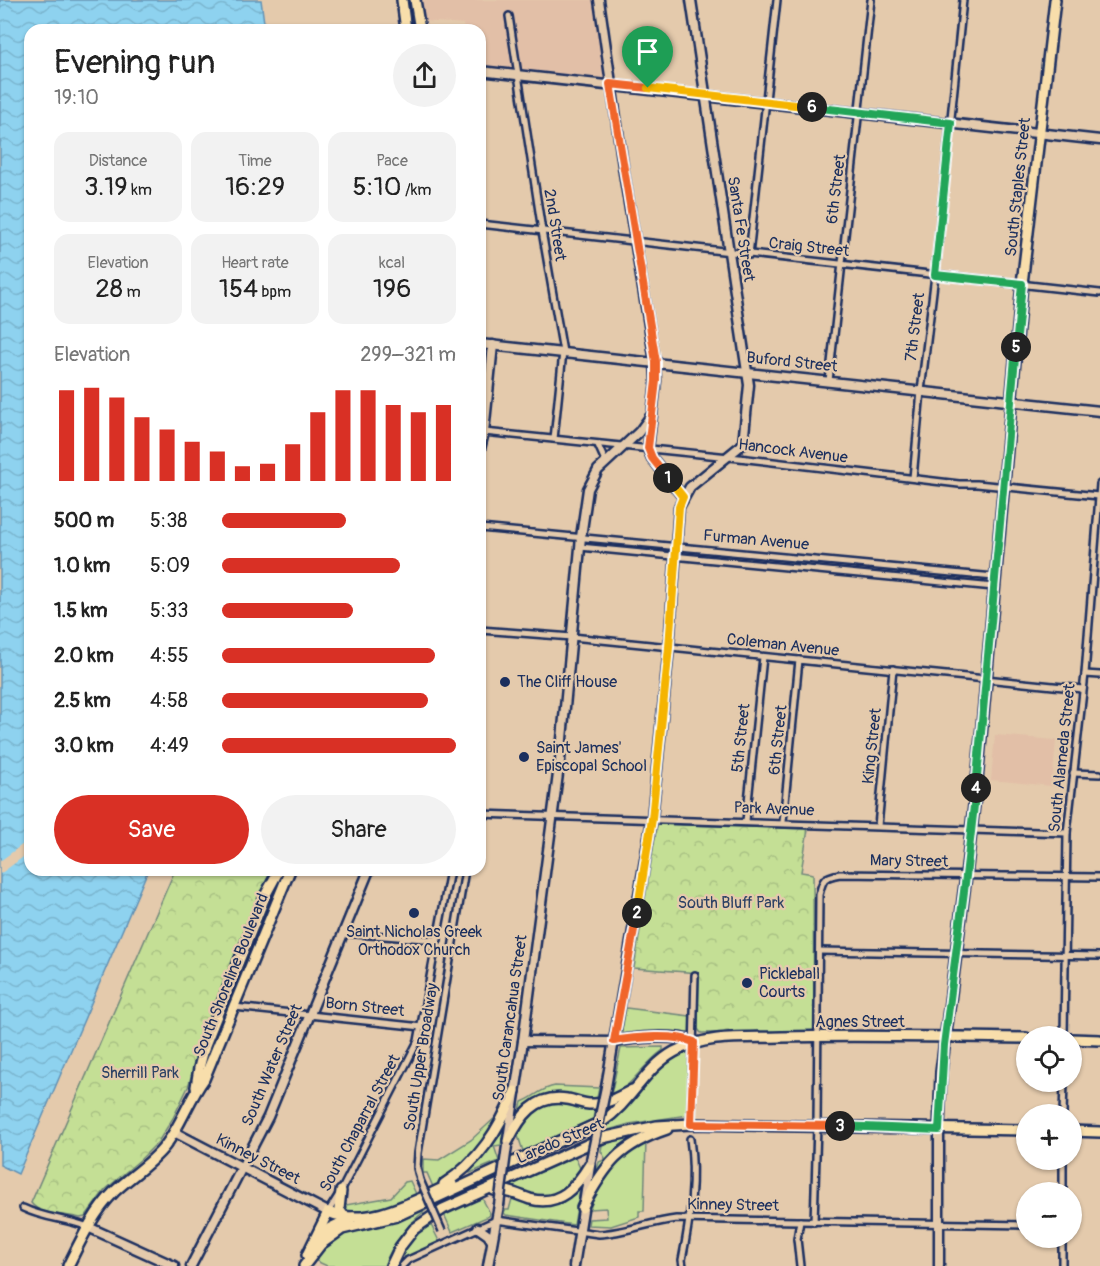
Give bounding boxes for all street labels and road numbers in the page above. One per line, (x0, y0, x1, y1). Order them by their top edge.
street label: South Staples Street (1001, 116, 1035, 258)
street label: 6th Street (822, 152, 850, 225)
street label: Santa Fe Street (723, 175, 759, 284)
street label: 2nd Street (539, 188, 571, 263)
street label: Craig Street (768, 233, 851, 261)
street label: 7th Street (901, 291, 929, 363)
street label: Buford Street (746, 347, 839, 377)
street label: Hancock Avenue (737, 434, 849, 468)
street label: Furman Avenue (702, 525, 810, 555)
street label: Coleman Avenue (726, 629, 840, 661)
street label: South Alameda Street (1044, 682, 1080, 833)
street label: 5th Street (727, 702, 755, 774)
street label: 6th Street (764, 704, 792, 776)
street label: King Street (858, 706, 886, 785)
street label: Park Avenue (733, 798, 815, 820)
street label: Mary Street (870, 850, 949, 872)
street label: South Shoreline Boulevard (189, 890, 273, 1060)
street label: South Carancahua Street (488, 933, 532, 1103)
street label: South Upper Broadway (399, 981, 443, 1132)
street label: Born Street (325, 993, 406, 1021)
street label: South Water Street (237, 1000, 307, 1129)
street label: Agnes Street (815, 1012, 905, 1032)
street label: South Chaparral Street (315, 1050, 405, 1195)
street label: Laredo Street (513, 1113, 607, 1168)
street label: Kinney Street (212, 1129, 304, 1189)
street label: Kinney Street (687, 1194, 780, 1216)

